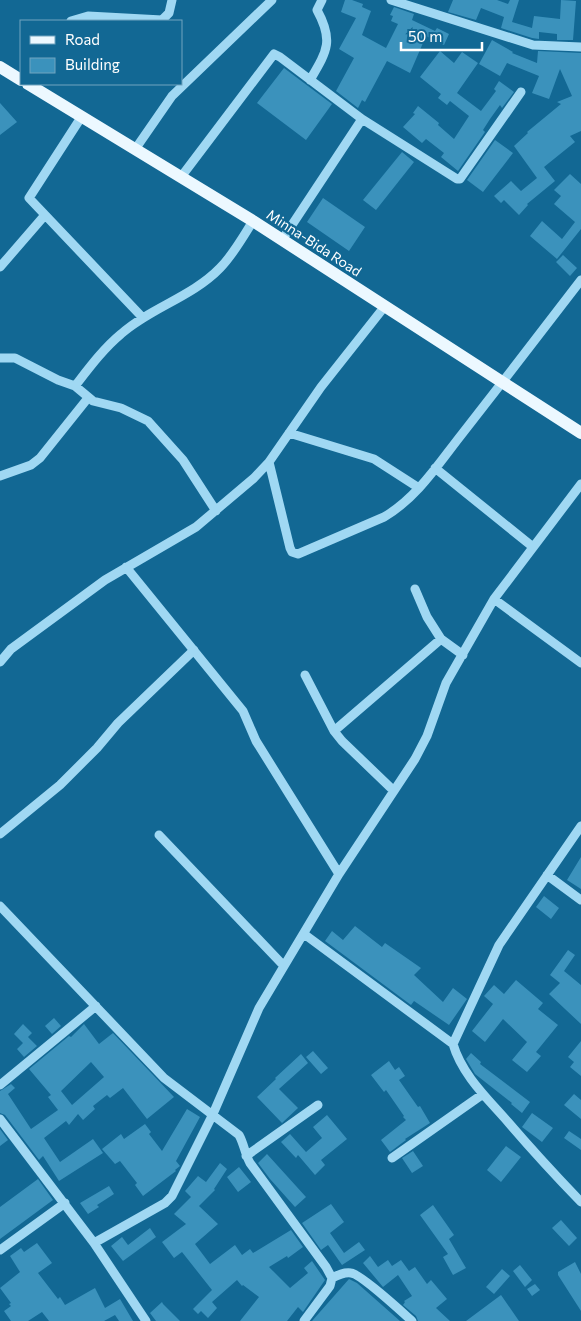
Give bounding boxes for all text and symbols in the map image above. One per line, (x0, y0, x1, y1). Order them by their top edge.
legend (20, 20, 182, 85)
scale bar (401, 20, 482, 52)
text: 50 m (408, 27, 442, 45)
text: Road (65, 30, 100, 48)
text: Building (65, 55, 120, 73)
street label: Minna-Bida Road (264, 206, 365, 280)

